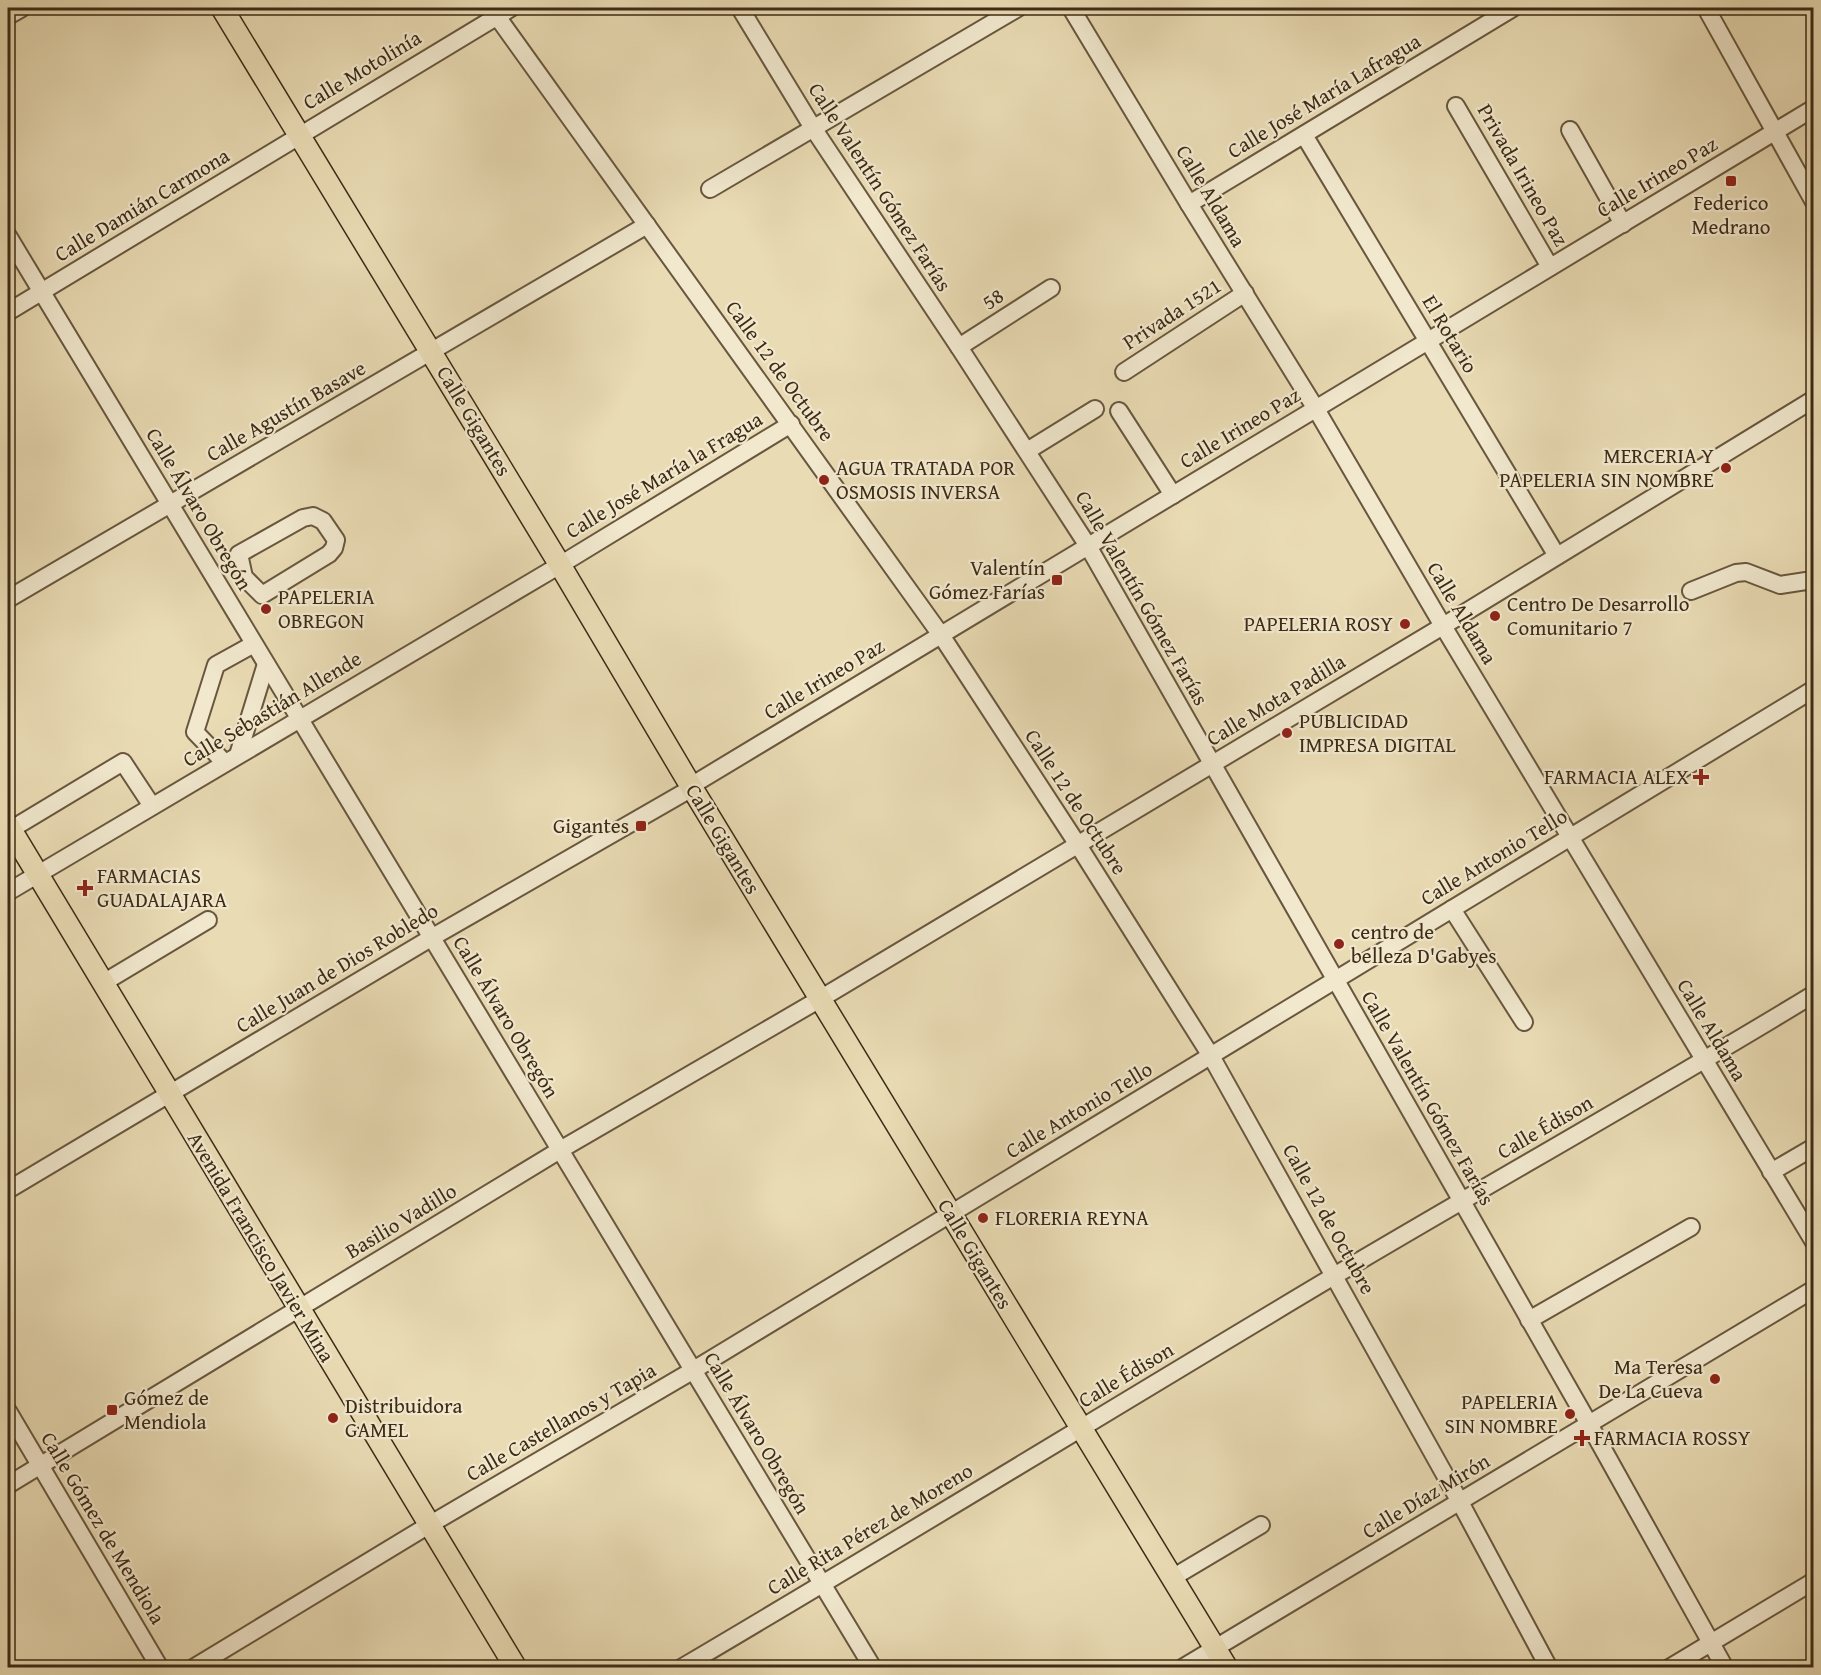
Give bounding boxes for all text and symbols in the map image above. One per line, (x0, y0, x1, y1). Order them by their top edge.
street label: Calle Motolinía (297, 22, 427, 117)
street label: Calle José María Lafragua (1221, 25, 1427, 166)
street label: Calle Valentín Gómez Farías (801, 76, 960, 297)
street label: Privada Irineo Paz (1470, 98, 1577, 252)
street label: Calle Irineo Paz (1590, 128, 1723, 225)
street label: Calle Aldama (1169, 139, 1254, 253)
street label: Calle Damián Carmona (48, 140, 235, 269)
marker: Federico Medrano (1724, 174, 1738, 188)
place label: Federico Medrano (1691, 187, 1771, 242)
street label: Privada 1521 (1116, 270, 1227, 357)
street label: 58 (976, 280, 1010, 317)
street label: El Rotario (1415, 289, 1486, 379)
street label: Calle 12 de Octubre (718, 294, 842, 448)
street label: Calle Agustín Basave (200, 352, 371, 469)
street label: Calle Gigantes (429, 360, 520, 482)
street label: Calle Irineo Paz (1173, 379, 1306, 476)
street label: Calle José María la Fragua (559, 403, 768, 546)
street label: Calle Álvaro Obregón (139, 422, 260, 596)
place label: MERCERIA Y PAPELERIA SIN NOMBRE (1499, 440, 1714, 495)
place label: AGUA TRATADA POR OSMOSIS INVERSA (836, 452, 1016, 507)
marker: MERCERIA Y PAPELERIA SIN NOMBRE (1719, 461, 1733, 475)
marker: AGUA TRATADA POR OSMOSIS INVERSA (817, 473, 831, 487)
street label: Calle Valentín Gómez Farías (1068, 485, 1217, 711)
place label: Valentín Gómez Farías (929, 552, 1045, 607)
street label: Calle Aldama (1420, 556, 1505, 670)
marker: Valentín Gómez Farías (1050, 573, 1064, 587)
place label: PAPELERIA OBREGON (278, 581, 375, 636)
place label: Centro De Desarrollo Comunitario 7 (1507, 588, 1689, 643)
marker: PAPELERIA OBREGON (259, 602, 273, 616)
place label: PAPELERIA ROSY (1244, 608, 1393, 639)
marker: Centro De Desarrollo Comunitario 7 (1488, 609, 1502, 623)
marker: PAPELERIA ROSY (1398, 617, 1412, 631)
street label: Calle Irineo Paz (757, 630, 890, 727)
street label: Calle Sebastián Allende (176, 643, 367, 774)
street label: Calle Mota Padilla (1200, 646, 1351, 753)
place label: PUBLICIDAD IMPRESA DIGITAL (1299, 705, 1456, 760)
street label: Calle 12 de Octubre (1018, 723, 1135, 881)
marker: PUBLICIDAD IMPRESA DIGITAL (1280, 726, 1294, 740)
place label: FARMACIA ALEX (1544, 761, 1689, 792)
marker: FARMACIA ALEX (1694, 770, 1708, 784)
street label: Calle Gigantes (678, 778, 769, 900)
street label: Calle Antonio Tello (1414, 800, 1573, 913)
place label: Gigantes (553, 810, 629, 841)
marker: Gigantes (634, 819, 648, 833)
place label: FARMACIAS GUADALAJARA (97, 860, 227, 915)
marker: FARMACIAS GUADALAJARA (78, 881, 92, 895)
street label: Calle Juan de Dios Robledo (230, 895, 444, 1040)
place label: centro de belleza D'Gabyes (1351, 916, 1497, 971)
street label: Calle Álvaro Obregón (446, 930, 567, 1104)
marker: centro de belleza D'Gabyes (1332, 937, 1346, 951)
street label: Calle Aldama (1670, 973, 1755, 1087)
street label: Calle Valentín Gómez Farías (1354, 985, 1503, 1211)
street label: Calle Antonio Tello (999, 1053, 1158, 1166)
street label: Calle Édison (1491, 1086, 1599, 1167)
street label: Avenida Francisco Javier Mina (180, 1126, 343, 1368)
street label: Calle 12 de Octubre (1275, 1138, 1384, 1300)
street label: Basilio Vadillo (339, 1175, 462, 1266)
street label: Calle Gigantes (930, 1193, 1021, 1315)
place label: FLORERIA REYNA (995, 1202, 1149, 1233)
marker: FLORERIA REYNA (976, 1211, 990, 1225)
street label: Calle Édison (1072, 1334, 1179, 1415)
street label: Calle Álvaro Obregón (697, 1346, 818, 1520)
place label: Ma Teresa De La Cueva (1598, 1351, 1703, 1406)
street label: Calle Castellanos y Tapia (460, 1354, 662, 1489)
marker: Ma Teresa De La Cueva (1708, 1372, 1722, 1386)
place label: Gómez de Mendiola (124, 1382, 209, 1437)
place label: PAPELERIA SIN NOMBRE (1445, 1386, 1558, 1441)
place label: Distribuidora GAMEL (345, 1390, 462, 1445)
marker: Gómez de Mendiola (105, 1403, 119, 1417)
marker: PAPELERIA SIN NOMBRE (1563, 1407, 1577, 1421)
marker: Distribuidora GAMEL (326, 1411, 340, 1425)
place label: FARMACIA ROSSY (1594, 1422, 1751, 1453)
street label: Calle Gómez de Mendiola (34, 1426, 173, 1630)
marker: FARMACIA ROSSY (1575, 1431, 1589, 1445)
street label: Calle Díaz Mirón (1356, 1445, 1496, 1546)
street label: Calle Rita Pérez de Moreno (761, 1455, 978, 1602)

